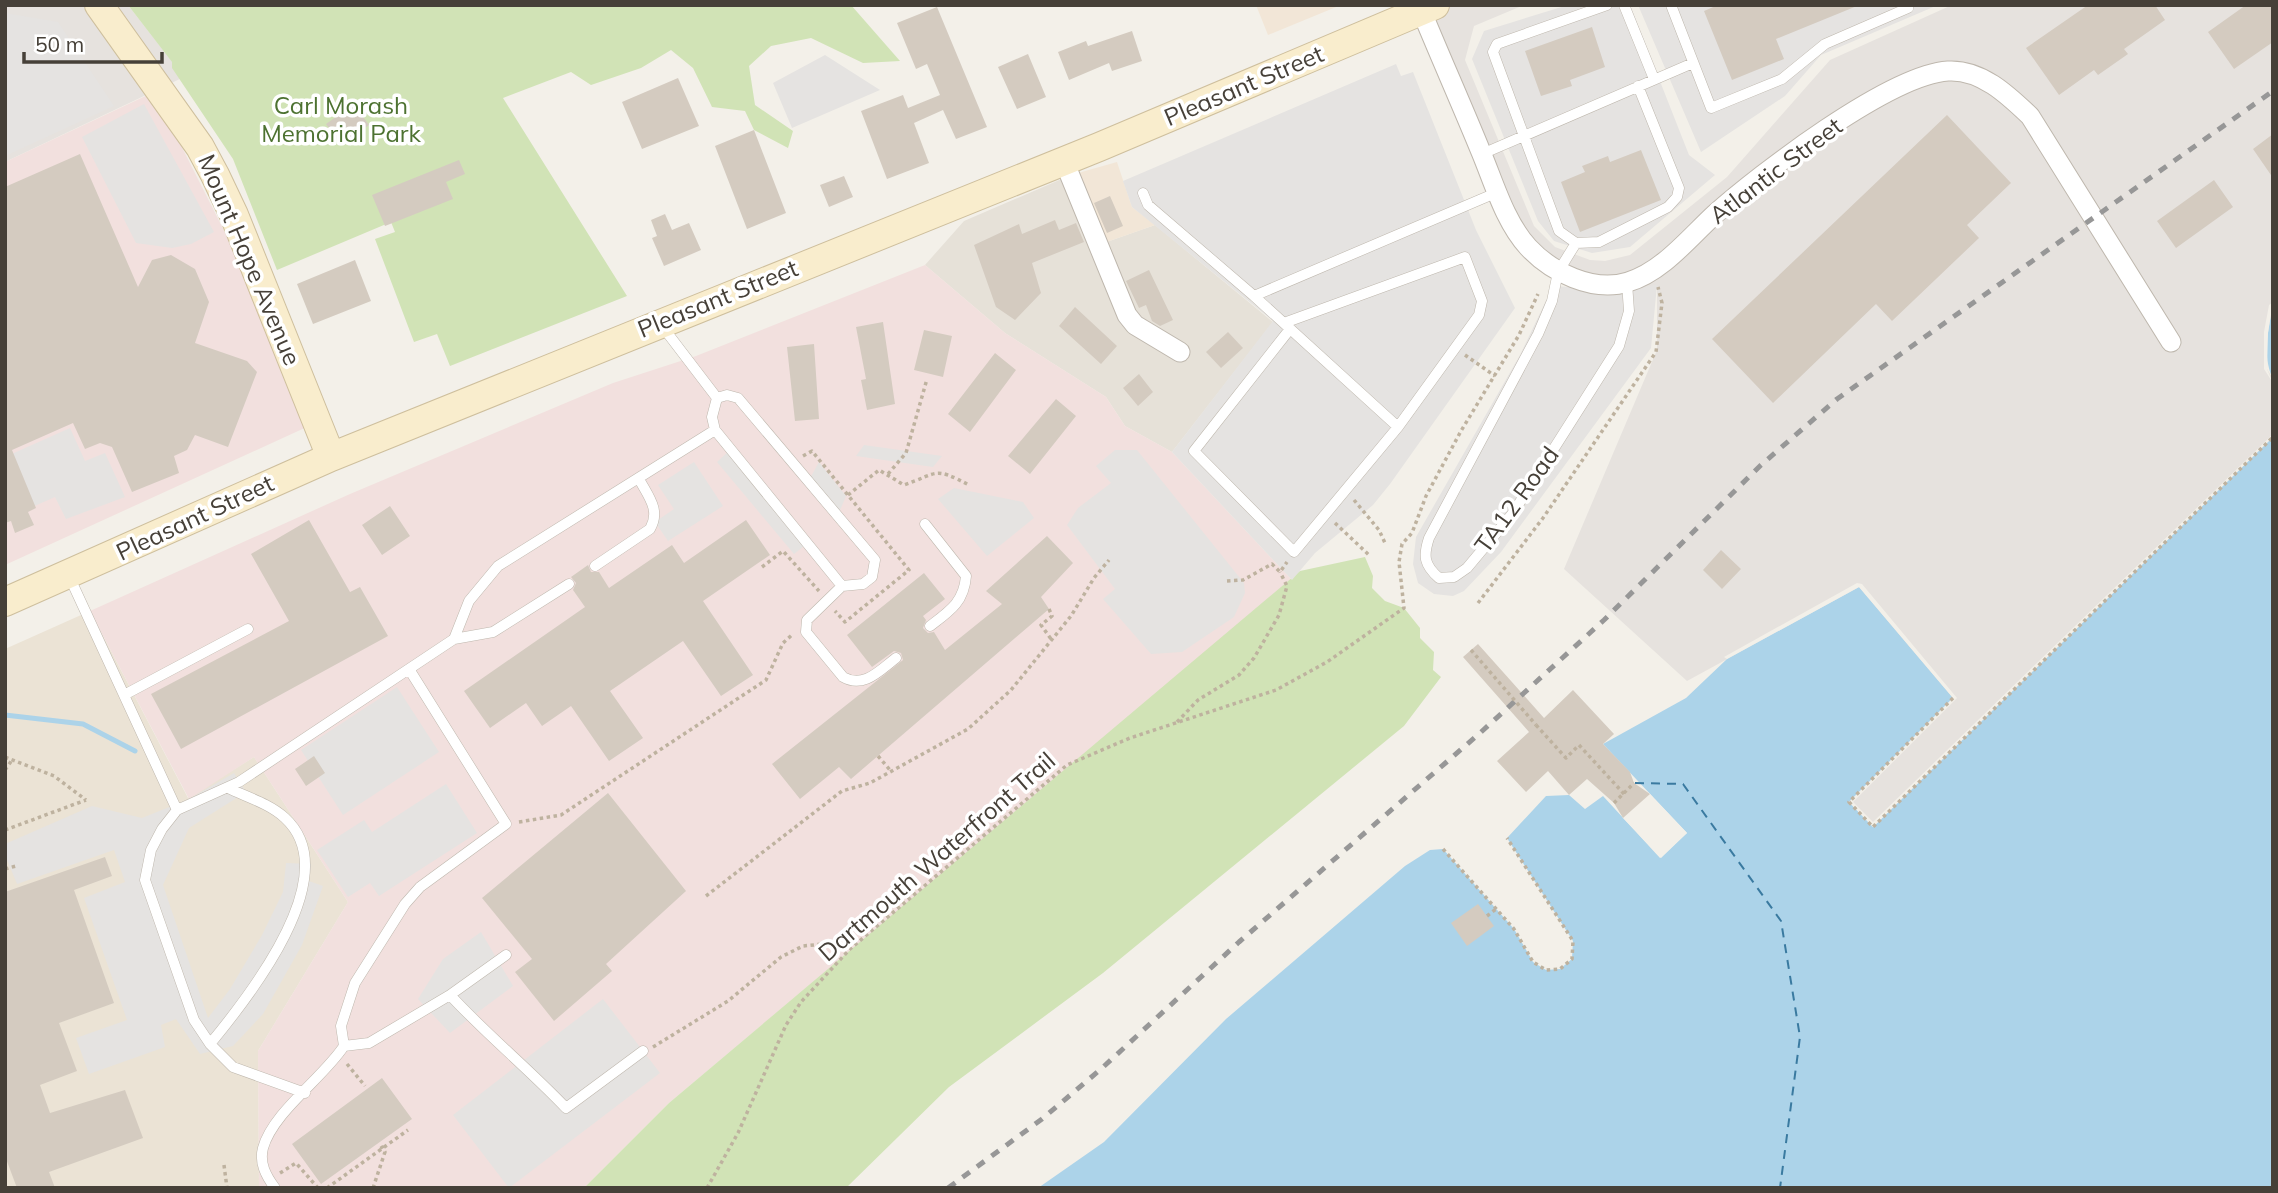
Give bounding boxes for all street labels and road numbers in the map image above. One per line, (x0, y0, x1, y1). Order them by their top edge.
street label: Pleasant Street (1159, 38, 1328, 132)
street label: Atlantic Street (1703, 111, 1848, 230)
street label: Mount Hope Avenue (192, 150, 308, 370)
street label: Pleasant Street (633, 252, 802, 344)
street label: TA12 Road (1468, 440, 1565, 558)
street label: Pleasant Street (111, 468, 278, 567)
street label: Dartmouth Waterfront Trail (812, 745, 1061, 967)

